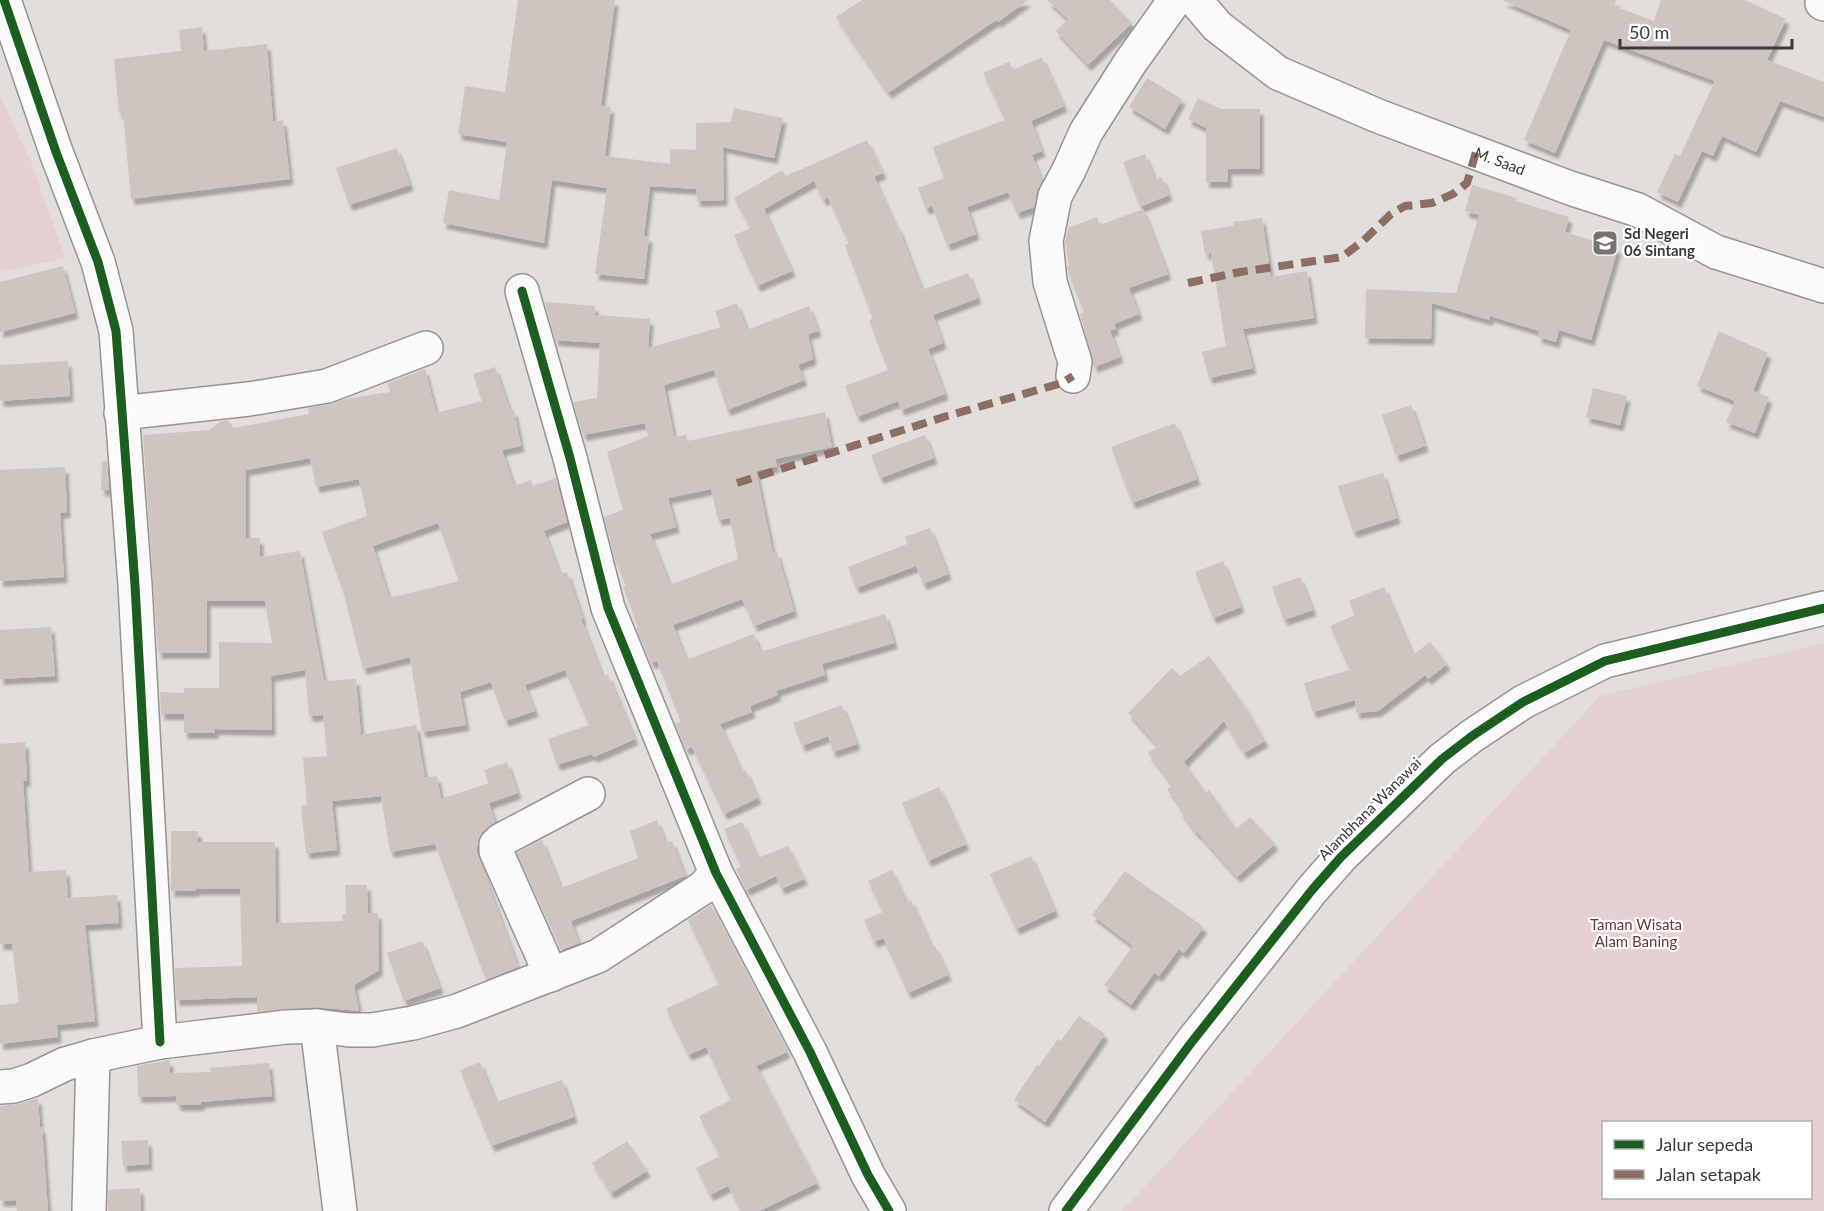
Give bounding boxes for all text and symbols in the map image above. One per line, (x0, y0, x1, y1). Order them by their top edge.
scale bar (1620, 12, 1792, 50)
text: 50 m (1629, 21, 1669, 43)
street label: M. Saad (1472, 143, 1528, 178)
place label: Sd Negeri 06 Sintang (1624, 224, 1695, 259)
school or university icon: Sd Negeri 06 Sintang (1590, 228, 1620, 258)
street label: Alambhana Wanawai (1314, 753, 1424, 863)
park label: Taman Wisata Alam Baning (1590, 915, 1682, 950)
legend (1602, 1121, 1812, 1199)
text: Jalur sepeda (1656, 1133, 1753, 1155)
text: Jalan setapak (1656, 1163, 1762, 1185)

